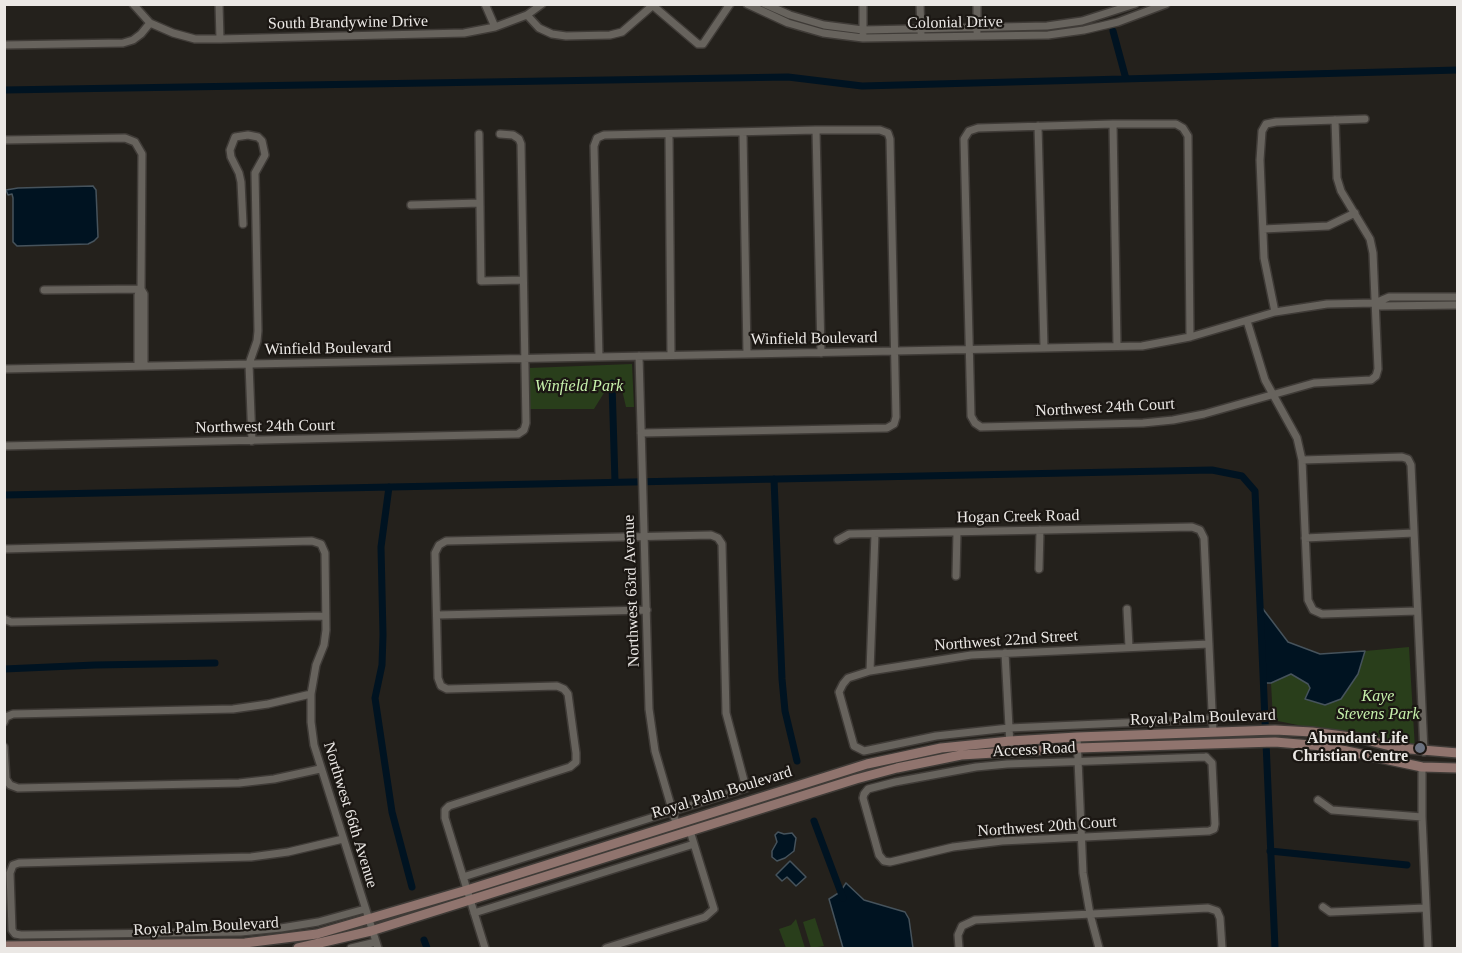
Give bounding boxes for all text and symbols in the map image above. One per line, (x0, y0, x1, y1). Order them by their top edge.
street label: South Brandywine Drive (268, 12, 428, 34)
street label: Colonial Drive (907, 13, 1003, 33)
street label: Winfield Boulevard (750, 328, 878, 350)
street label: Winfield Boulevard (264, 338, 392, 360)
park label: Winfield Park (535, 377, 623, 397)
street label: Northwest 24th Court (1035, 395, 1175, 421)
street label: Northwest 24th Court (195, 416, 335, 438)
street label: Hogan Creek Road (957, 506, 1079, 528)
street label: Northwest 63rd Avenue (620, 514, 644, 668)
street label: Northwest 22nd Street (934, 626, 1078, 656)
park label: Kaye Stevens Park (1336, 687, 1420, 725)
street label: Royal Palm Boulevard (1130, 706, 1276, 730)
place label: Abundant Life Christian Centre (1292, 729, 1408, 767)
street label: Access Road (992, 738, 1076, 762)
street label: Northwest 66th Avenue (319, 740, 381, 890)
marker: Abundant Life Christian Centre (1413, 741, 1427, 755)
street label: Royal Palm Boulevard (649, 763, 795, 823)
street label: Northwest 20th Court (977, 813, 1117, 841)
street label: Royal Palm Boulevard (133, 914, 279, 940)

